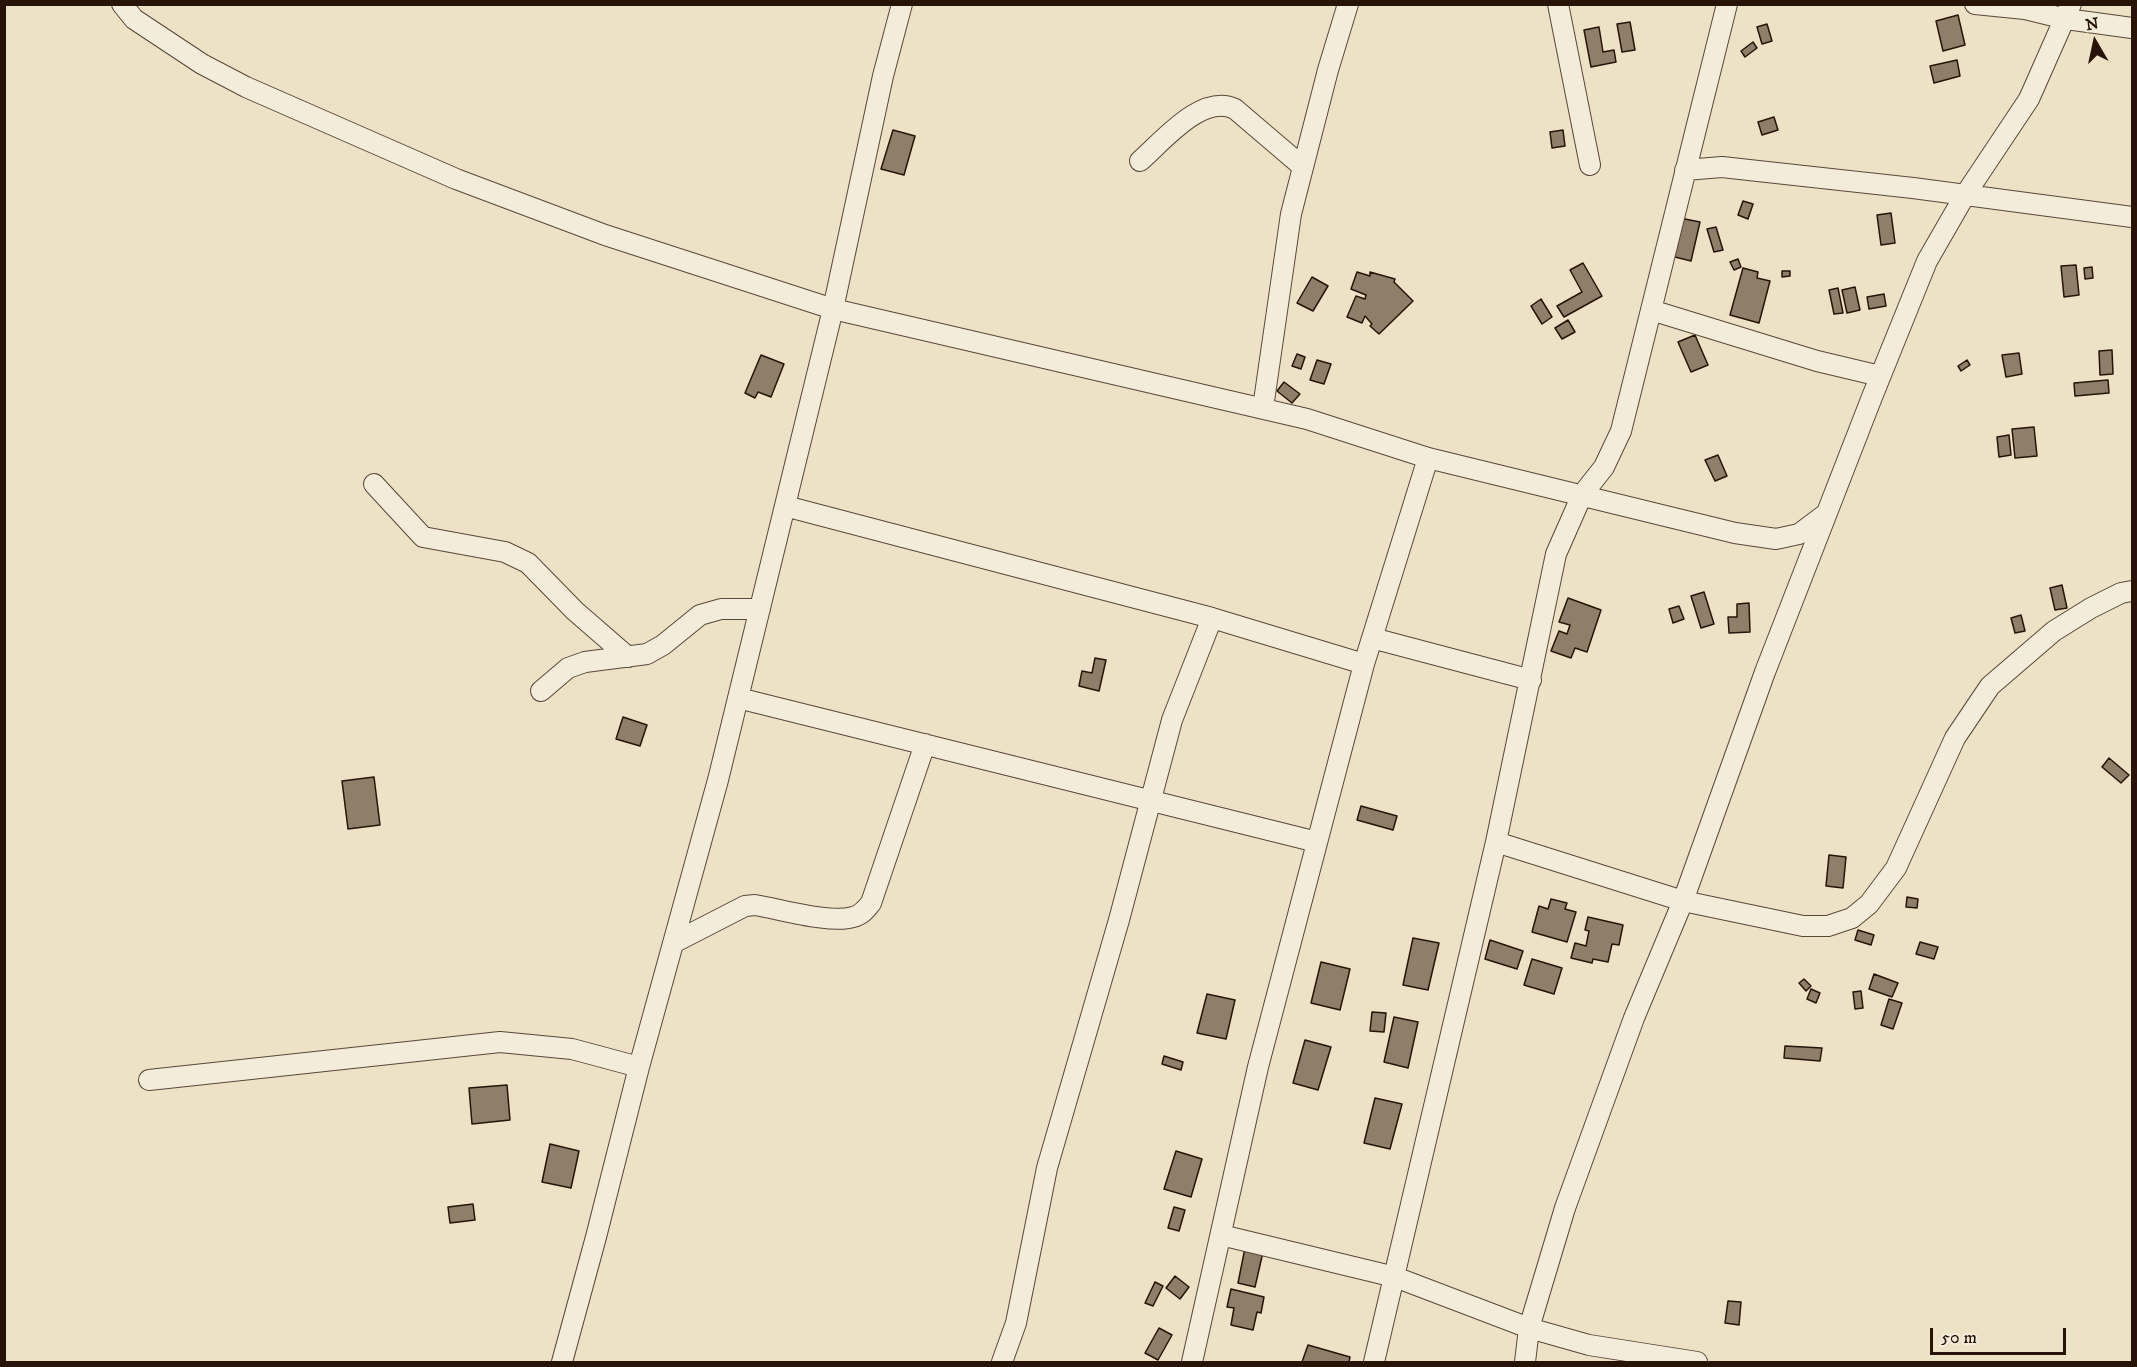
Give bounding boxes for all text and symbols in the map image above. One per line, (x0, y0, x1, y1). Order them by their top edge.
north arrow (2065, 12, 2125, 72)
text: N (2084, 13, 2100, 35)
scale bar (1933, 1316, 2070, 1354)
text: 50 m (1941, 1327, 1977, 1349)

